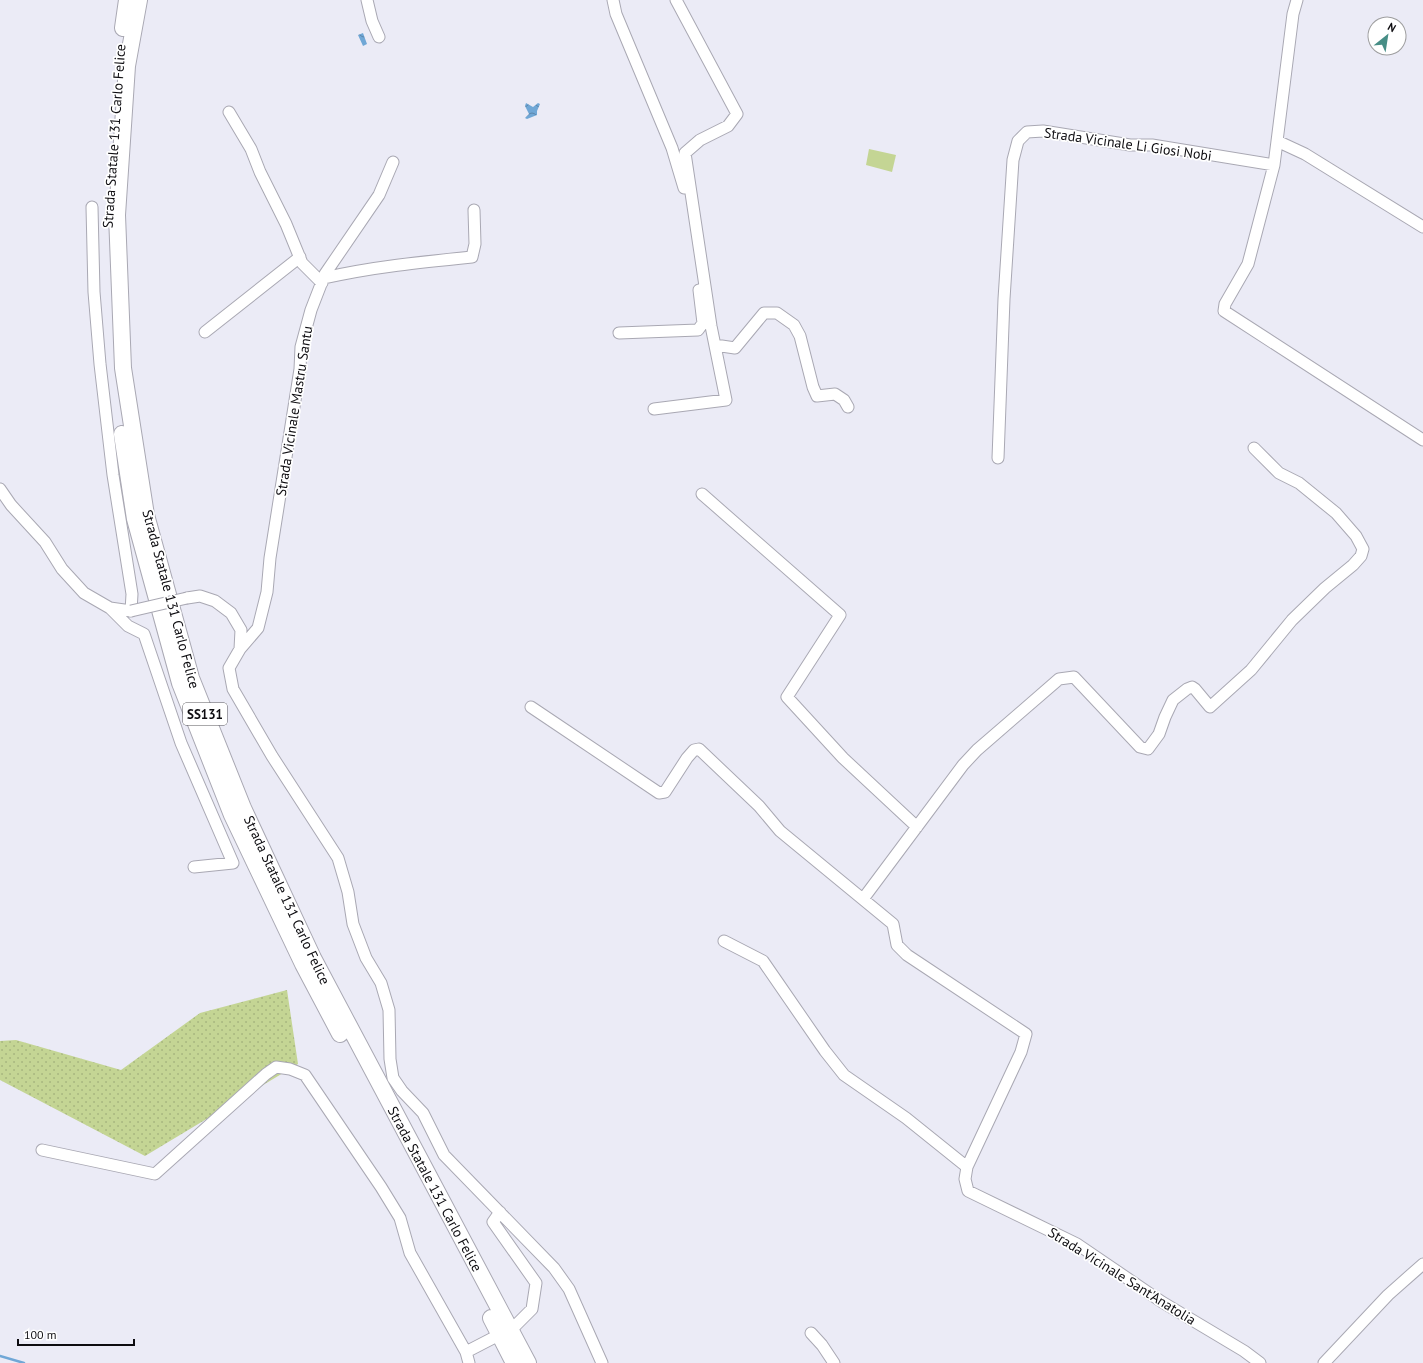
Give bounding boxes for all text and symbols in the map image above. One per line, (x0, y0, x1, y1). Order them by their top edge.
north arrow (1367, 16, 1407, 56)
text: N (1385, 19, 1399, 35)
street label: Strada Statale 131 Carlo Felice (99, 43, 129, 229)
street label: Strada Vicinale Li Giosi Nobi (1043, 123, 1213, 165)
street label: Strada Vicinale Mastru Santu (272, 325, 316, 497)
street label: Strada Statale 131 Carlo Felice (138, 508, 204, 690)
road number: SS131 (183, 703, 227, 725)
street label: Strada Statale 131 Carlo Felice (240, 813, 334, 987)
street label: Strada Statale 131 Carlo Felice (384, 1103, 486, 1275)
street label: Strada Vicinale Sant'Anatolia (1045, 1223, 1199, 1329)
scale bar (18, 1321, 134, 1347)
text: 100 m (24, 1327, 57, 1342)

